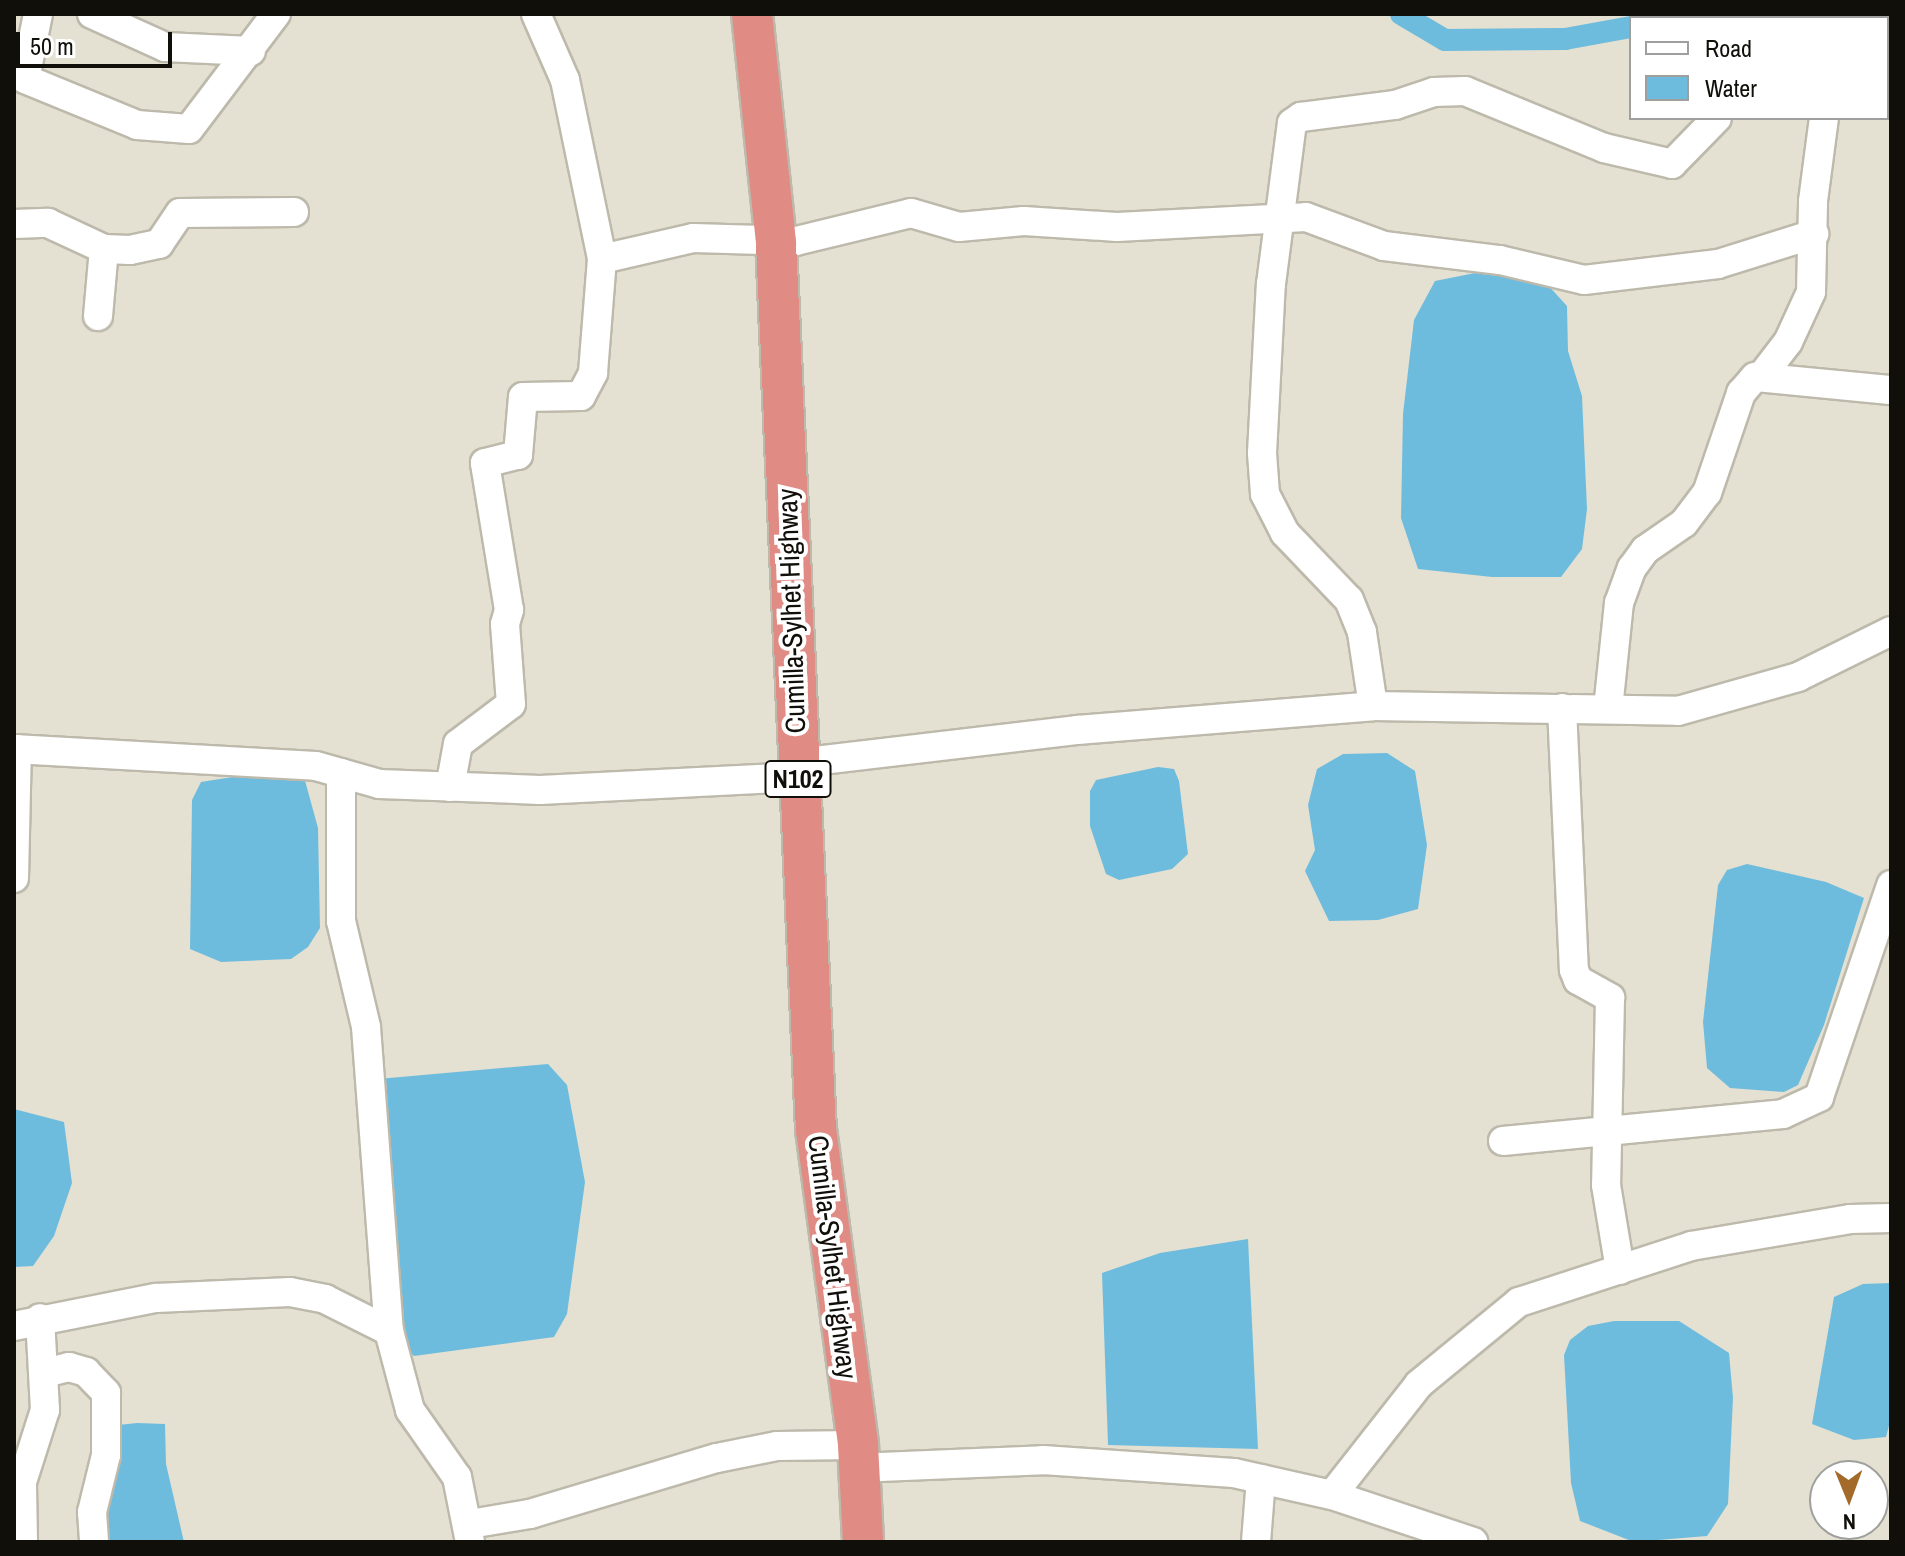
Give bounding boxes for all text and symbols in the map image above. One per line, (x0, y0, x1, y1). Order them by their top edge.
scale bar (20, 16, 176, 66)
legend (1629, 16, 1889, 120)
text: 50 m (30, 30, 74, 62)
text: Road (1705, 32, 1752, 64)
text: Water (1705, 72, 1757, 104)
street label: Cumilla-Sylhet Highway (770, 488, 812, 734)
road number: N102 (764, 757, 832, 801)
street label: Cumilla-Sylhet Highway (801, 1133, 865, 1381)
north arrow (1809, 1460, 1889, 1540)
text: N (1843, 1507, 1856, 1537)

